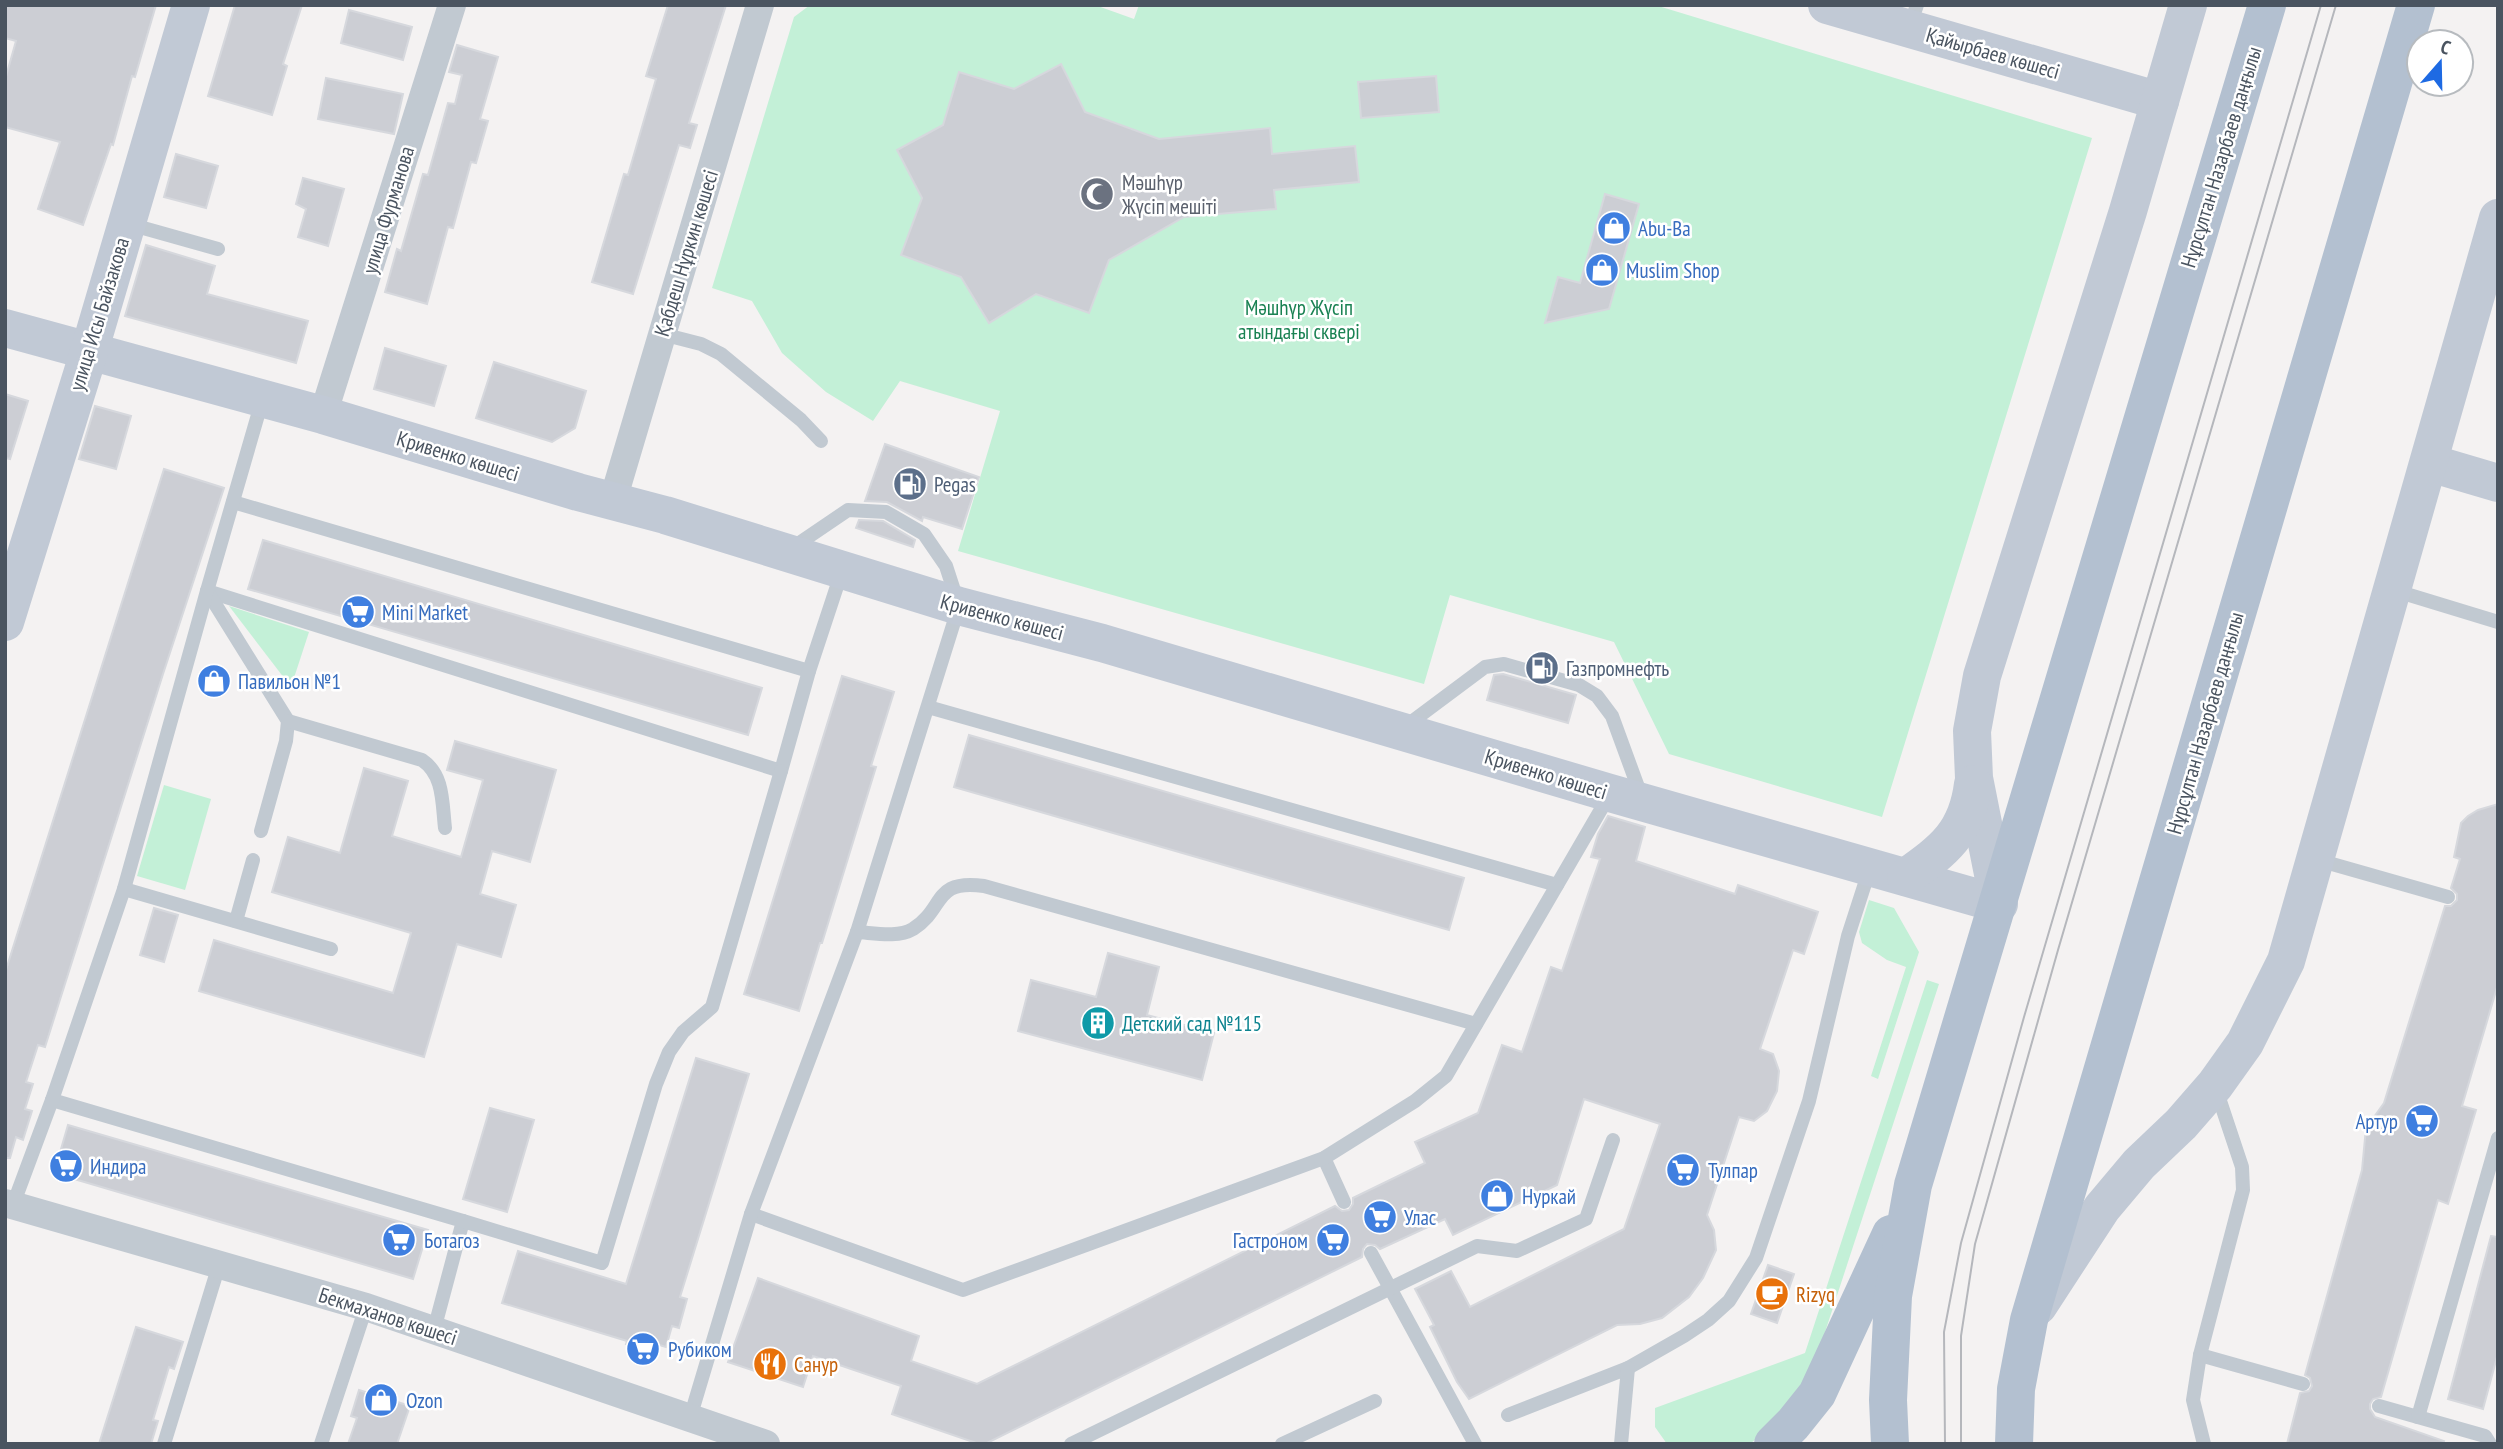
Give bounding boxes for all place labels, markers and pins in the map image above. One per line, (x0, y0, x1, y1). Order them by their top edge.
place label: Мәшһүр Жүсіп мешіті (1121, 169, 1217, 220)
mosque icon: Мәшһүр Жүсіп мешіті (1078, 175, 1116, 213)
shop icon: Abu-Ba (1595, 209, 1633, 247)
place label: Abu-Ba (1638, 215, 1691, 242)
shop icon: Muslim Shop (1583, 251, 1621, 289)
place label: Muslim Shop (1626, 257, 1720, 284)
fuel station icon: Pegas (891, 465, 929, 503)
place label: Pegas (934, 471, 976, 498)
supermarket icon: Mini Market (339, 593, 377, 631)
place label: Mini Market (382, 599, 468, 626)
fuel station icon: Газпромнефть (1523, 649, 1561, 687)
place label: Газпромнефть (1566, 655, 1669, 682)
shop icon: Павильон №1 (195, 662, 233, 700)
place label: Павильон №1 (238, 668, 341, 695)
building icon: Детский сад №115 (1079, 1004, 1117, 1042)
place label: Детский сад №115 (1122, 1010, 1262, 1037)
supermarket icon: Артур (2403, 1102, 2441, 1140)
place label: Артур (2355, 1108, 2398, 1135)
supermarket icon: Индира (47, 1147, 85, 1185)
supermarket icon: Тулпар (1664, 1151, 1702, 1189)
place label: Индира (90, 1153, 147, 1180)
place label: Тулпар (1708, 1157, 1758, 1184)
shop icon: Нуркай (1478, 1177, 1516, 1215)
place label: Нуркай (1522, 1183, 1576, 1210)
supermarket icon: Улас (1361, 1198, 1399, 1236)
place label: Улас (1404, 1204, 1437, 1231)
supermarket icon: Ботагоз (380, 1221, 418, 1259)
supermarket icon: Гастроном (1314, 1221, 1352, 1259)
place label: Ботагоз (424, 1227, 480, 1254)
place label: Гастроном (1233, 1227, 1308, 1254)
cafe icon: Rizyq (1753, 1275, 1791, 1313)
place label: Rizyq (1796, 1281, 1835, 1308)
supermarket icon: Рубиком (624, 1330, 662, 1368)
place label: Рубиком (668, 1336, 732, 1363)
restaurant icon: Санур (751, 1345, 789, 1383)
place label: Санур (794, 1351, 838, 1378)
shop icon: Ozon (362, 1381, 400, 1419)
place label: Ozon (406, 1387, 443, 1414)

